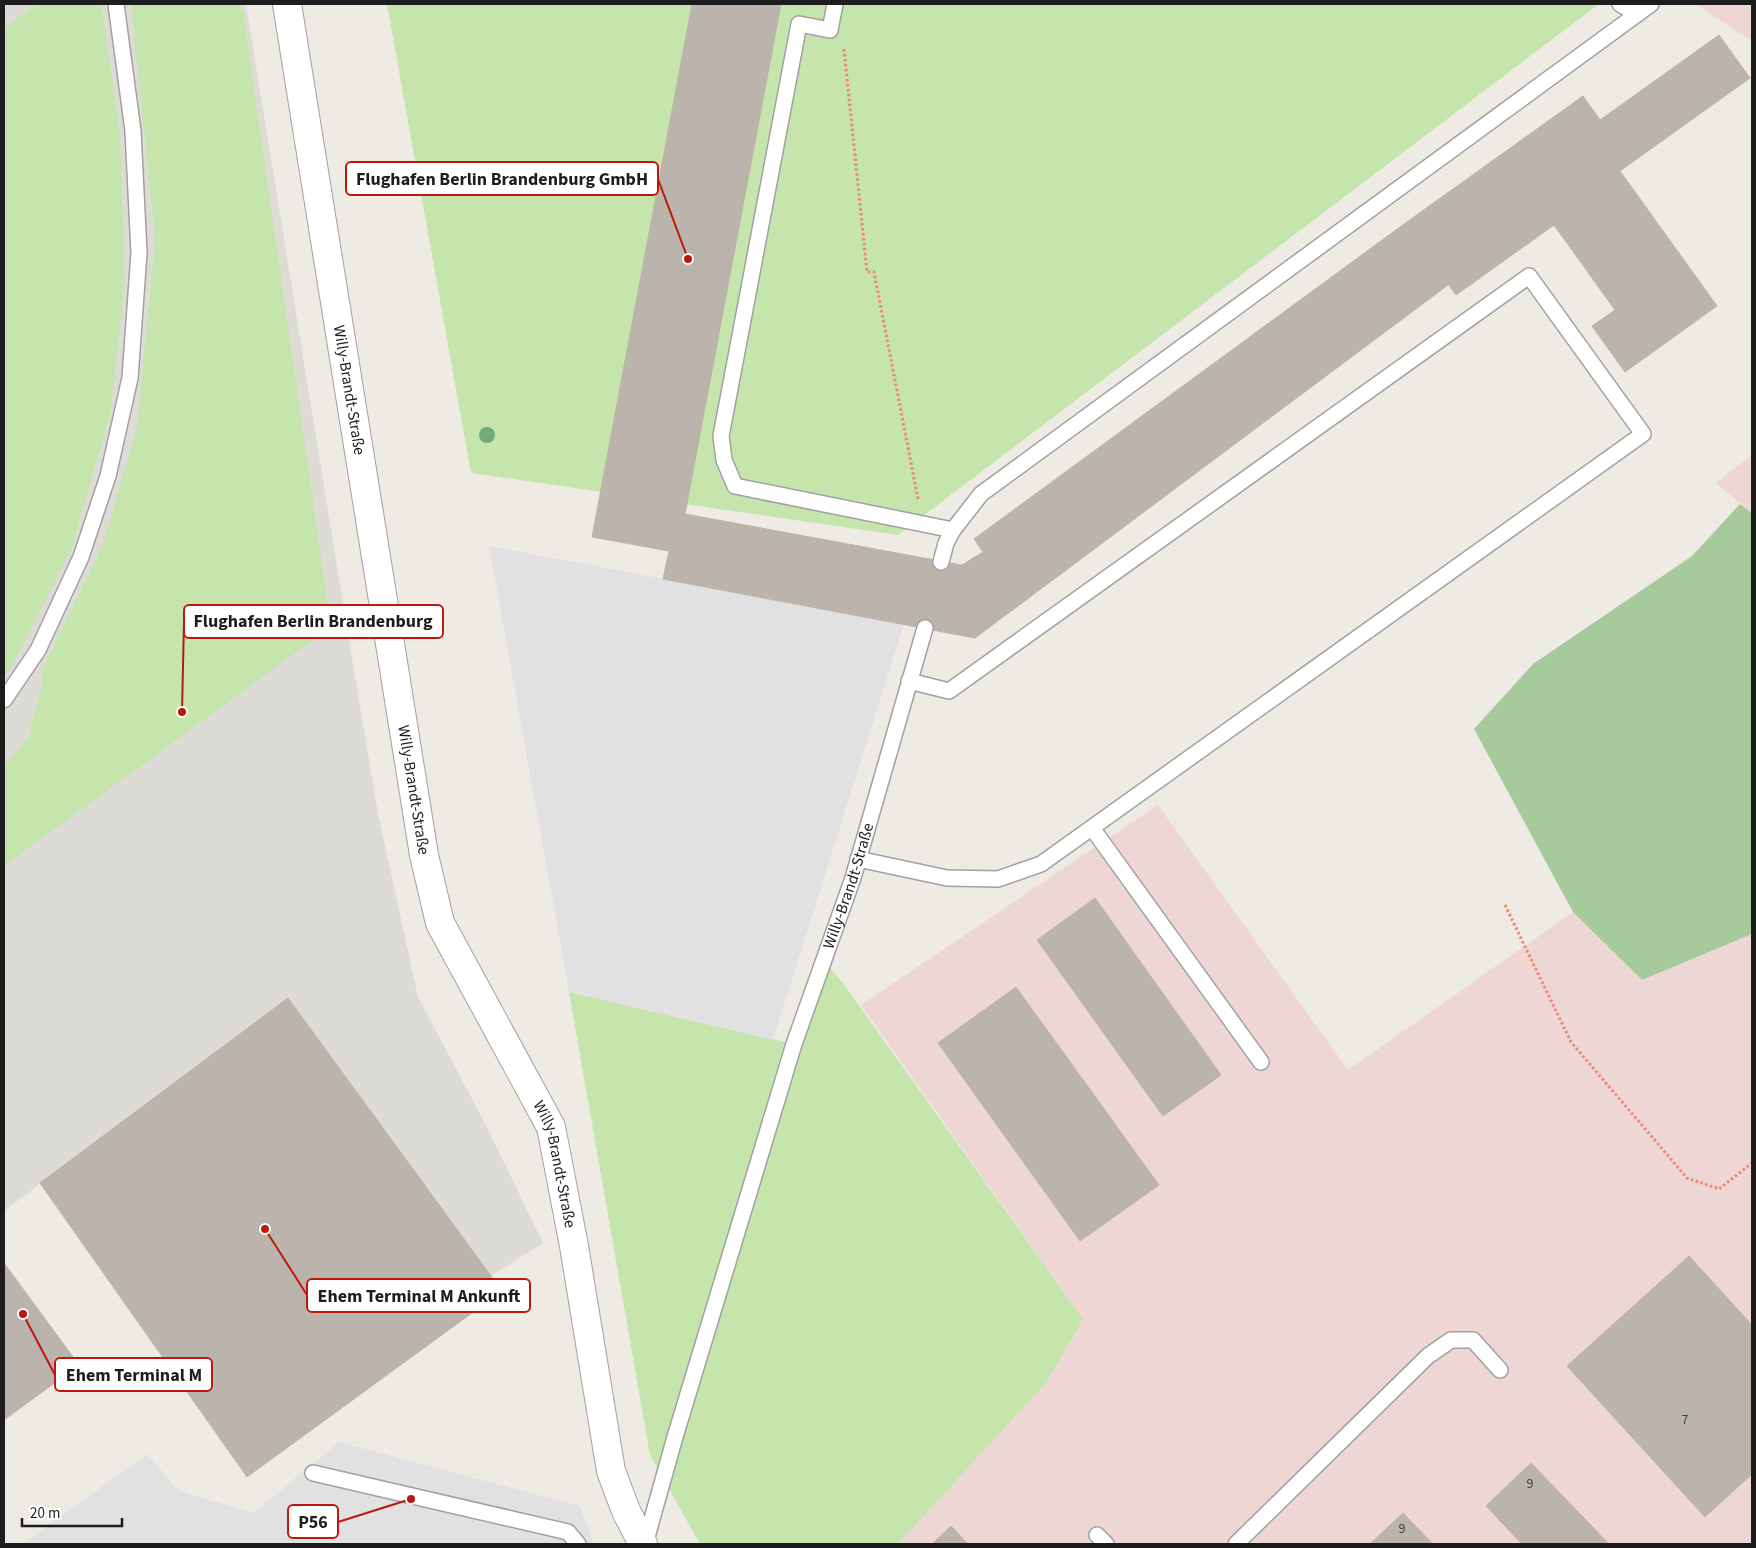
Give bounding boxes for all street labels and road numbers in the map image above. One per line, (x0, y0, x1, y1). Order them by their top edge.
street label: Willy-Brandt-Straße (328, 323, 370, 457)
street label: Willy-Brandt-Straße (392, 723, 435, 856)
street label: Willy-Brandt-Straße (818, 820, 879, 952)
street label: Willy-Brandt-Straße (528, 1097, 581, 1230)

